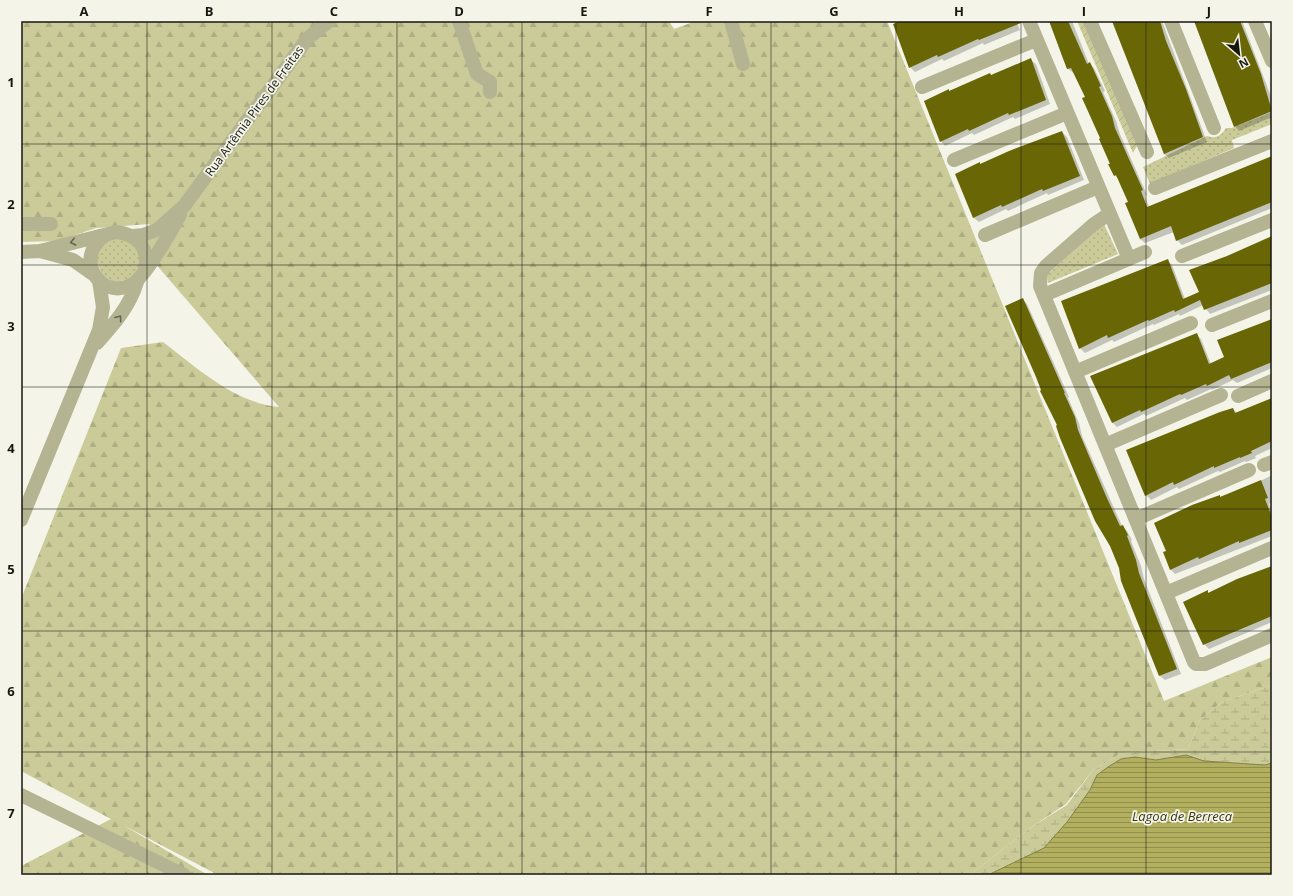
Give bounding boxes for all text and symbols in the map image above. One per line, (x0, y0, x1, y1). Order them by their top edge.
text: A (80, 2, 89, 20)
text: B (205, 2, 214, 20)
text: C (330, 2, 338, 20)
text: D (454, 2, 464, 20)
text: E (580, 2, 588, 20)
text: F (705, 2, 713, 20)
text: G (829, 2, 839, 20)
text: H (954, 2, 964, 20)
text: I (1082, 2, 1086, 20)
text: J (1206, 2, 1211, 20)
north arrow (1219, 34, 1259, 74)
street label: Rua Artêmia Pires de Freitas (201, 42, 307, 180)
text: N (1236, 55, 1251, 72)
text: 1 (7, 73, 15, 91)
text: 2 (7, 195, 15, 213)
one-way arrow (70, 238, 76, 246)
one-way arrow (114, 316, 121, 323)
text: 3 (7, 317, 15, 335)
text: 4 (7, 439, 15, 457)
text: 5 (7, 560, 15, 578)
text: 6 (7, 682, 15, 700)
text: 7 (7, 804, 15, 822)
water label: Lagoa de Berreca (1132, 807, 1233, 825)

